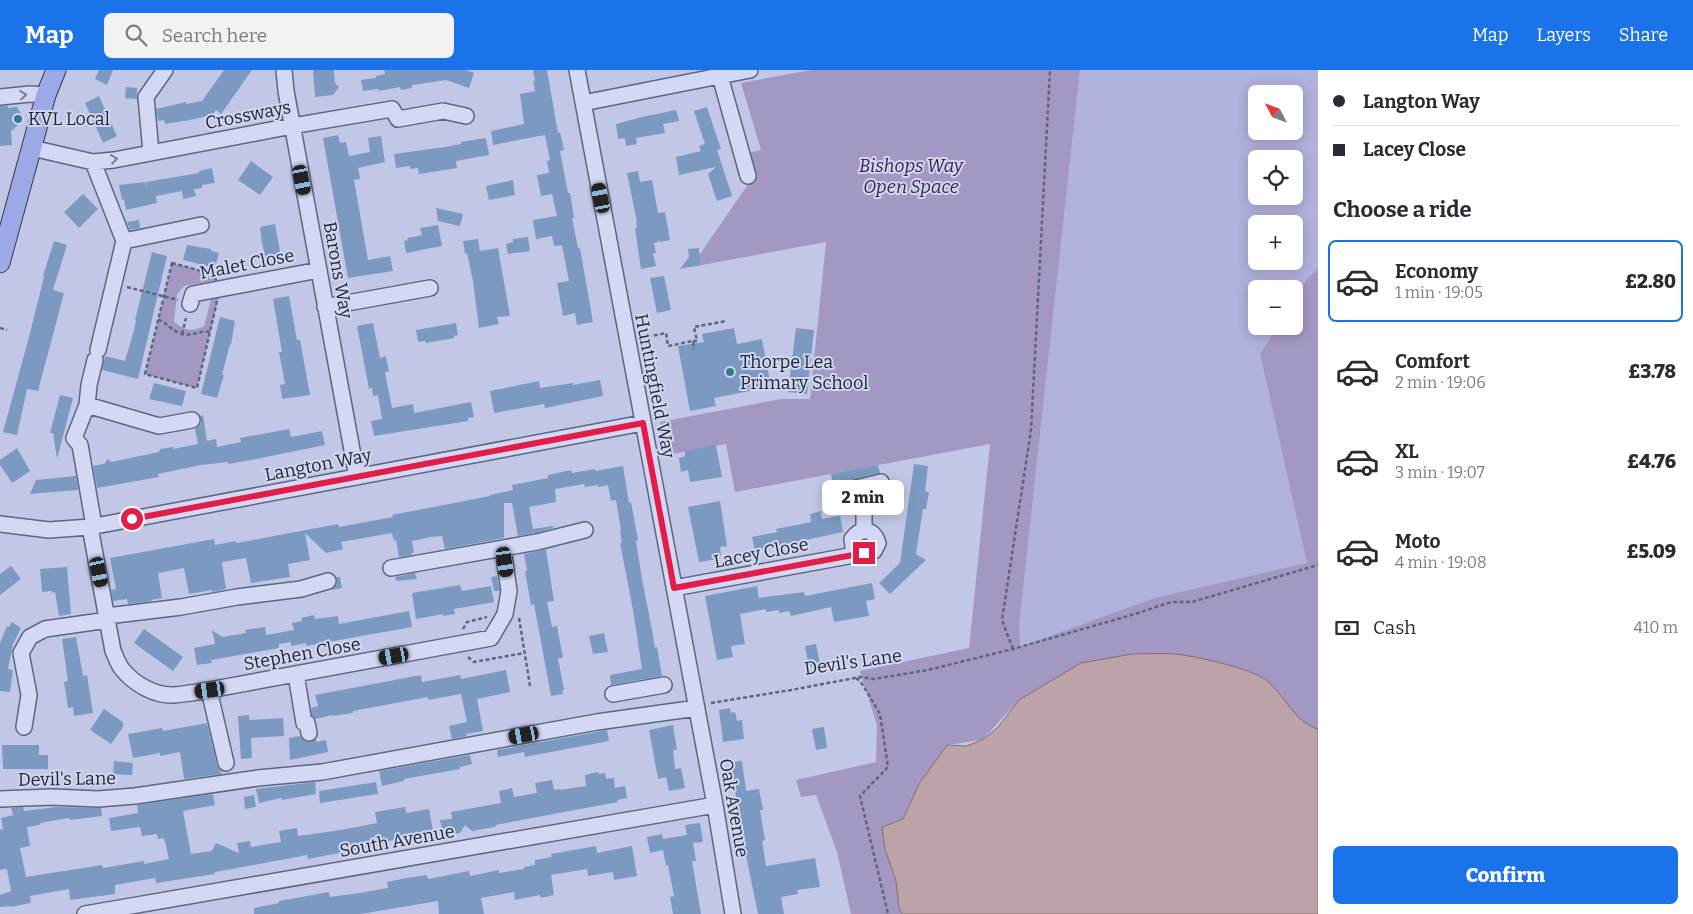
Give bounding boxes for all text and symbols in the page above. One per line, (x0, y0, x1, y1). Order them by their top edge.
search box (104, 13, 454, 58)
text: Map (25, 21, 74, 49)
icon: search (122, 21, 150, 49)
text: Search here (162, 24, 267, 47)
text: Map (1472, 24, 1508, 46)
text: Layers (1536, 24, 1591, 46)
text: Share (1619, 24, 1668, 46)
north arrow (1248, 85, 1302, 140)
map controls (1248, 85, 1303, 335)
one-way arrow (19, 90, 27, 101)
text: Langton Way (1363, 90, 1480, 113)
street label: Crossways (203, 96, 293, 134)
place label: KVL Local (28, 108, 110, 130)
marker: KVL Local (12, 113, 24, 125)
text: Lacey Close (1363, 138, 1466, 161)
button: locate (1248, 150, 1303, 205)
one-way arrow (110, 155, 118, 165)
park label: Bishops Way Open Space (859, 155, 964, 198)
car (291, 164, 312, 196)
car (590, 182, 611, 214)
text: Choose a ride (1333, 196, 1472, 223)
button: + (1248, 215, 1303, 270)
street label: Barons Way (319, 220, 357, 321)
street label: Malet Close (198, 244, 296, 284)
icon: car (1335, 259, 1380, 304)
text: Economy (1395, 260, 1478, 283)
text: £2.80 (1625, 270, 1676, 293)
button: − (1248, 280, 1303, 335)
text: 1 min · 19:05 (1395, 283, 1483, 302)
street label: Huntingfield Way (630, 312, 680, 461)
icon: car (1335, 349, 1380, 394)
text: Comfort (1395, 350, 1470, 373)
place label: Thorpe Lea Primary School (740, 351, 869, 394)
text: £3.78 (1628, 360, 1676, 383)
marker: Thorpe Lea Primary School (724, 366, 736, 378)
text: 2 min · 19:06 (1395, 373, 1486, 392)
icon: car (1335, 439, 1380, 484)
text: XL (1395, 440, 1419, 463)
street label: Langton Way (263, 444, 374, 486)
text: £4.76 (1627, 450, 1676, 473)
text: 3 min · 19:07 (1395, 463, 1485, 482)
callout: 2 min (823, 480, 905, 516)
text: 2 min (842, 488, 884, 507)
route start (121, 508, 143, 530)
icon: car (1335, 529, 1380, 574)
text: Moto (1395, 530, 1441, 553)
street label: Lacey Close (712, 533, 810, 573)
text: £5.09 (1626, 540, 1676, 563)
route end (853, 542, 875, 564)
car (495, 546, 514, 578)
text: 4 min · 19:08 (1395, 553, 1487, 572)
car (88, 556, 109, 588)
icon: cash (1333, 614, 1361, 642)
text: Cash (1373, 616, 1416, 639)
text: 410 m (1633, 618, 1678, 637)
street label: Stephen Close (242, 633, 362, 675)
street label: Devil's Lane (803, 644, 903, 680)
car (377, 646, 410, 666)
car (194, 680, 225, 700)
car (507, 725, 540, 745)
street label: Oak Avenue (714, 757, 754, 859)
street label: Devil's Lane (18, 767, 116, 791)
street label: South Avenue (338, 820, 456, 862)
button: Confirm (1333, 846, 1678, 904)

